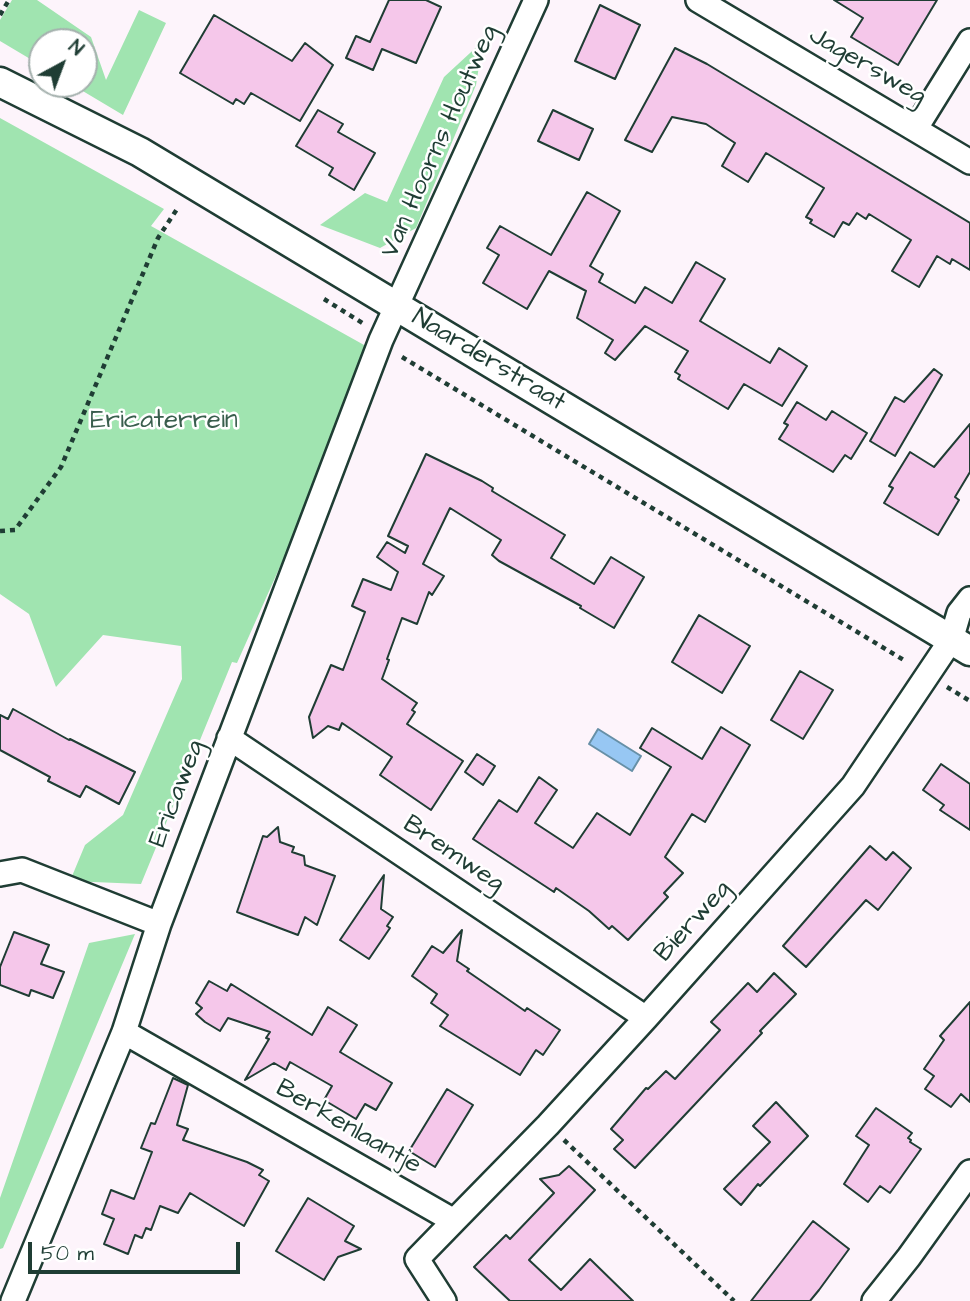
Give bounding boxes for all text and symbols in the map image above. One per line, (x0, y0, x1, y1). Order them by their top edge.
street label: Van Hoorns Houtweg (376, 21, 506, 263)
street label: Jagersweg (803, 21, 931, 113)
north arrow (28, 28, 98, 98)
text: N (62, 34, 89, 62)
street label: Naarderstraat (406, 303, 570, 419)
park label: Ericaterrein (90, 406, 238, 438)
street label: Ericaweg (143, 736, 213, 852)
street label: Bremweg (396, 810, 510, 900)
street label: Bierweg (649, 875, 739, 969)
street label: Berkenlaantje (270, 1074, 426, 1182)
scale bar (32, 1228, 243, 1272)
text: 50 m (41, 1239, 94, 1268)

